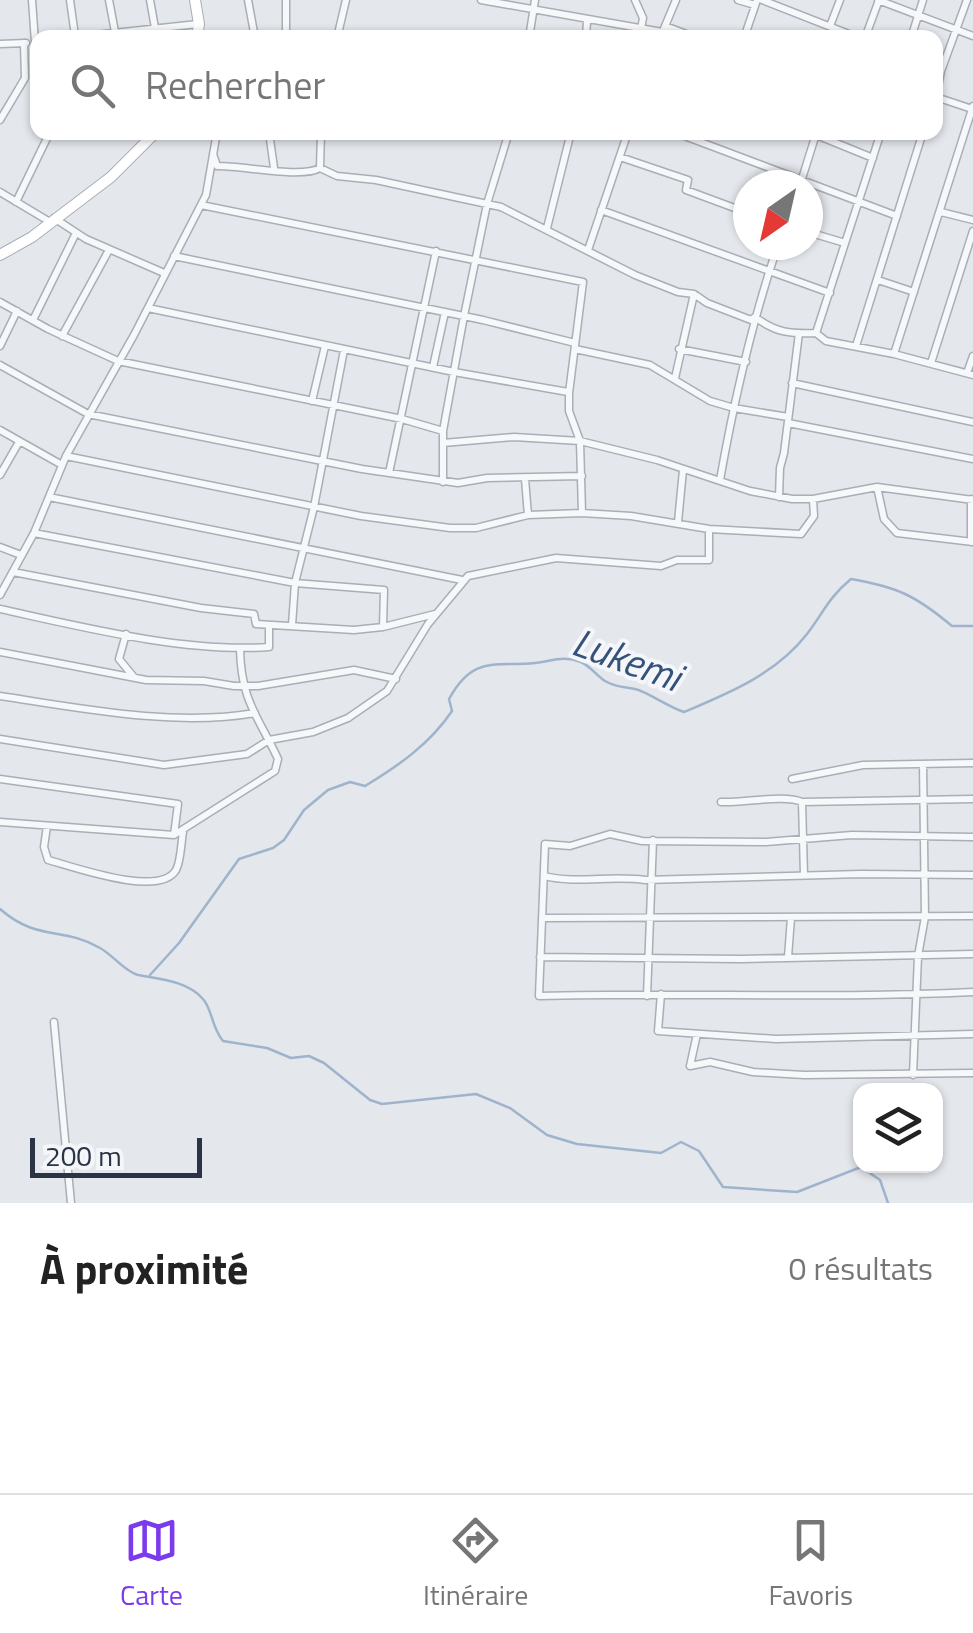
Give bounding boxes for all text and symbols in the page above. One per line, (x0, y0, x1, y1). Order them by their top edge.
search box (30, 30, 943, 140)
text: Rechercher (145, 56, 326, 114)
icon: search (65, 58, 120, 113)
north arrow (733, 170, 823, 260)
water label: Lukemi (564, 611, 694, 708)
map controls (853, 1083, 943, 1173)
button: layers (853, 1083, 943, 1173)
scale bar (30, 1133, 202, 1178)
text: 200 m (45, 1134, 122, 1177)
text: À proximité (40, 1236, 248, 1300)
text: 0 résultats (788, 1244, 933, 1292)
tab: Carte (120, 1513, 183, 1616)
tab: Itinéraire (423, 1513, 528, 1616)
tab: Favoris (768, 1513, 853, 1616)

